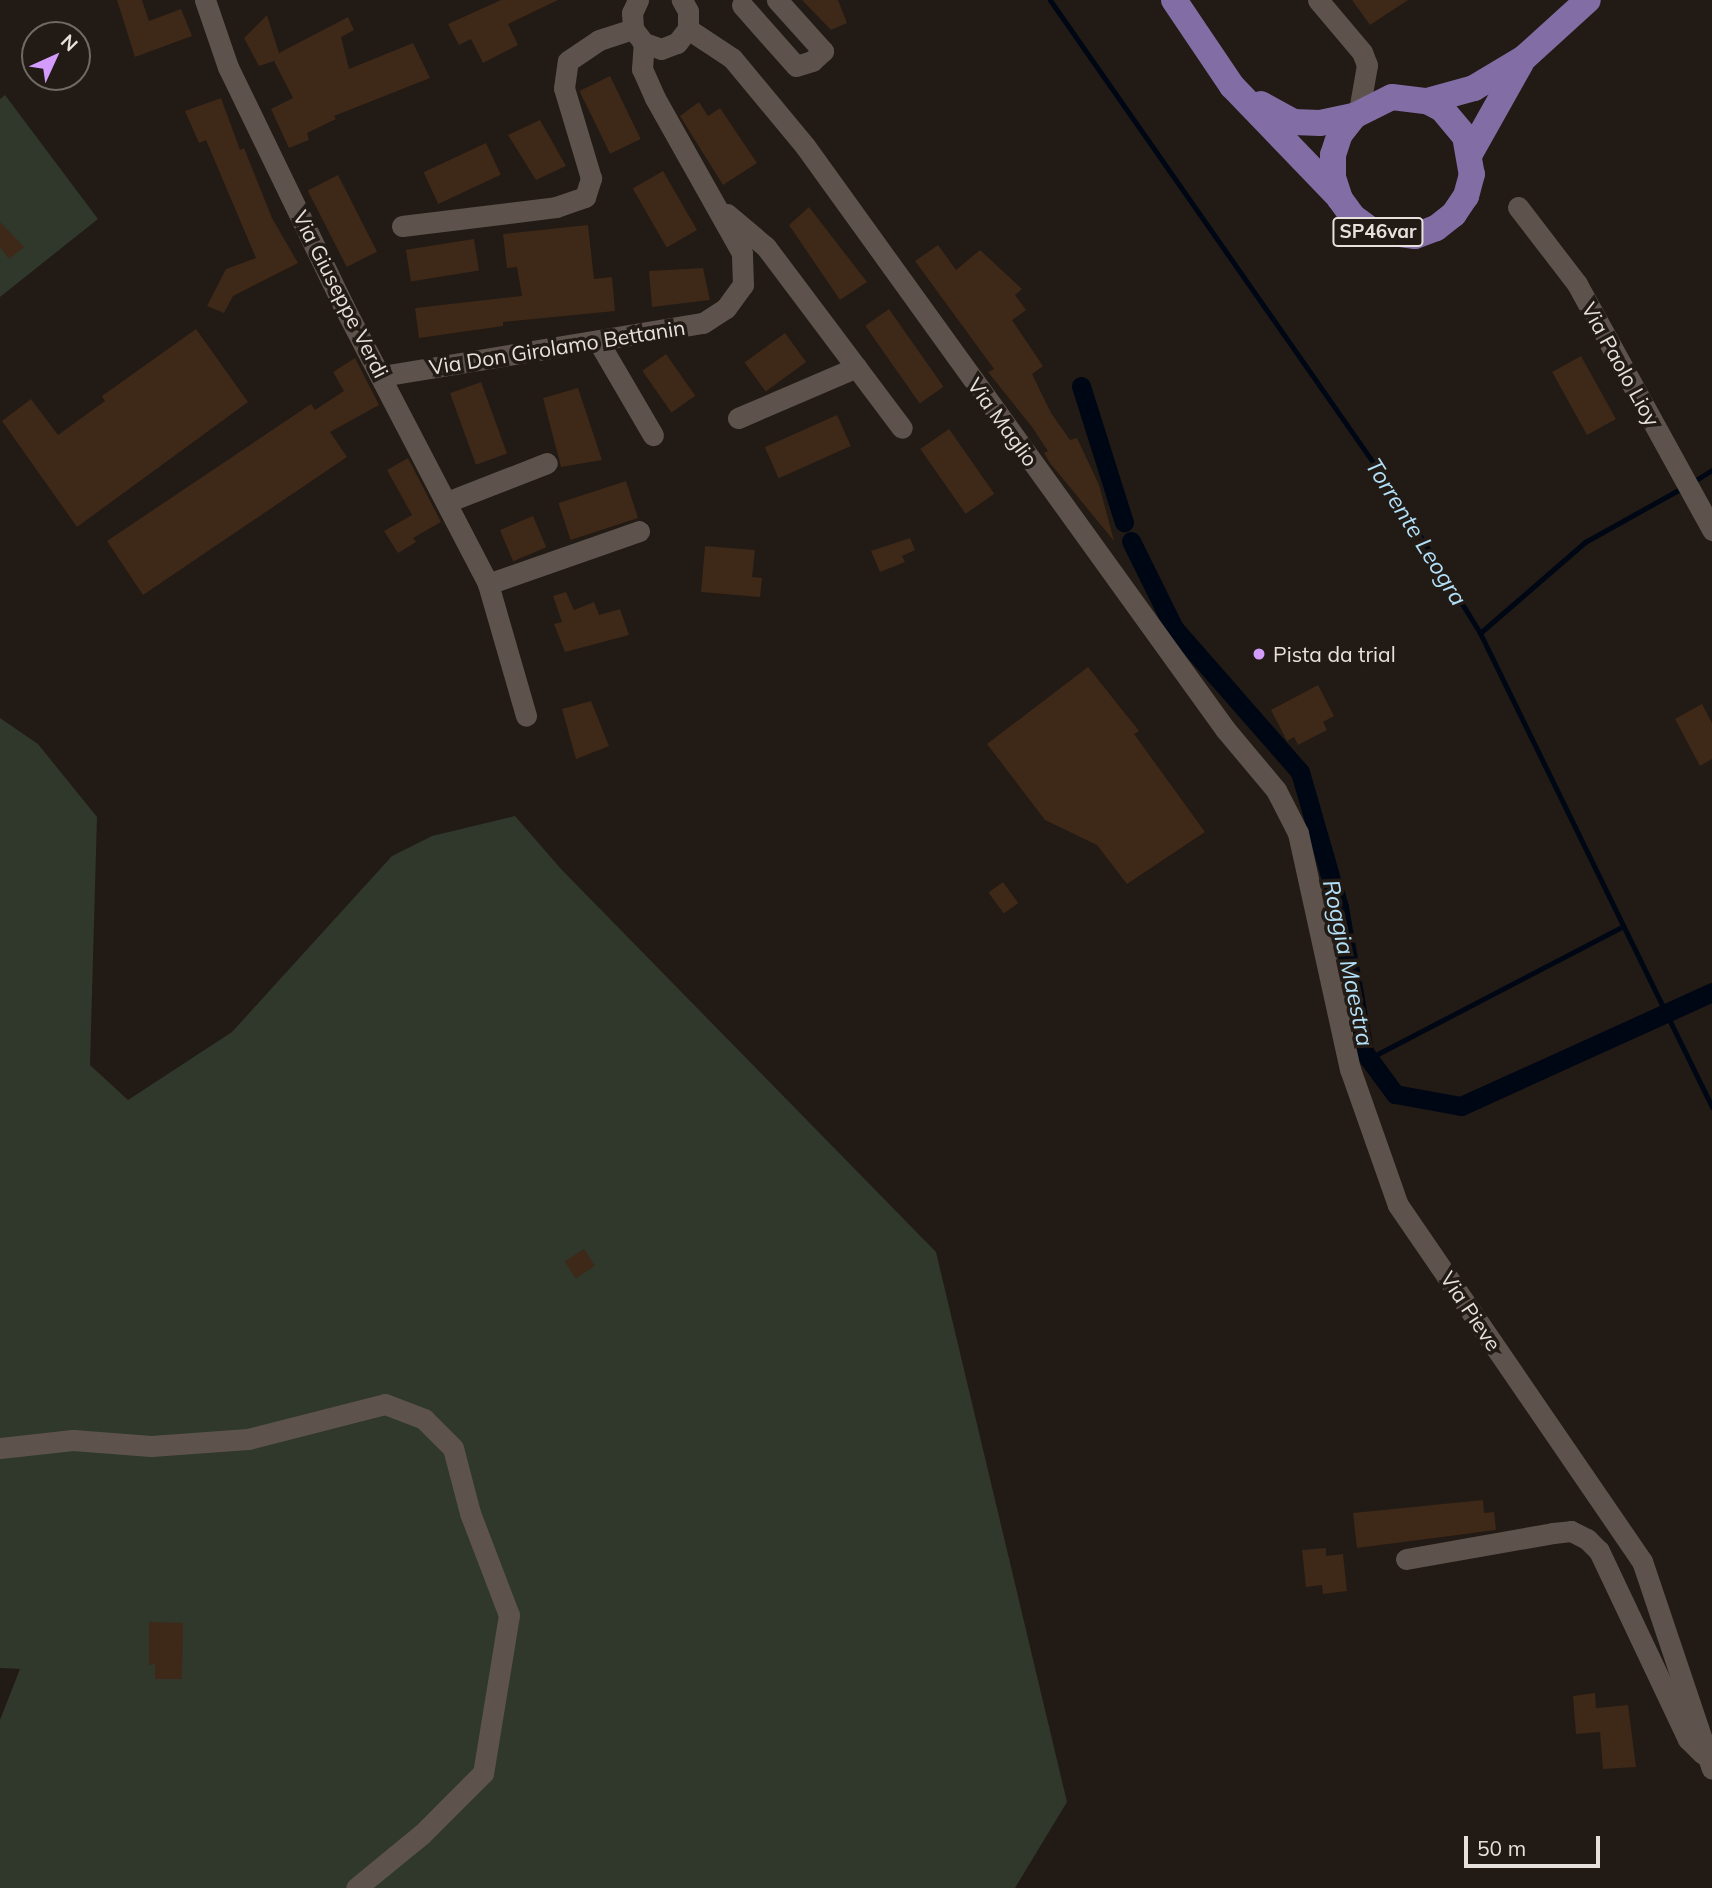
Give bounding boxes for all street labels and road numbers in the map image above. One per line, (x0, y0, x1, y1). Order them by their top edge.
street label: Via Giuseppe Verdi (288, 206, 394, 382)
road number: SP46var (1331, 216, 1425, 248)
street label: Via Paolo Lioy (1577, 298, 1665, 430)
street label: Via Don Girolamo Bettanin (427, 314, 687, 380)
street label: Via Maglio (963, 373, 1043, 471)
street label: Via Pieve (1435, 1267, 1507, 1355)

